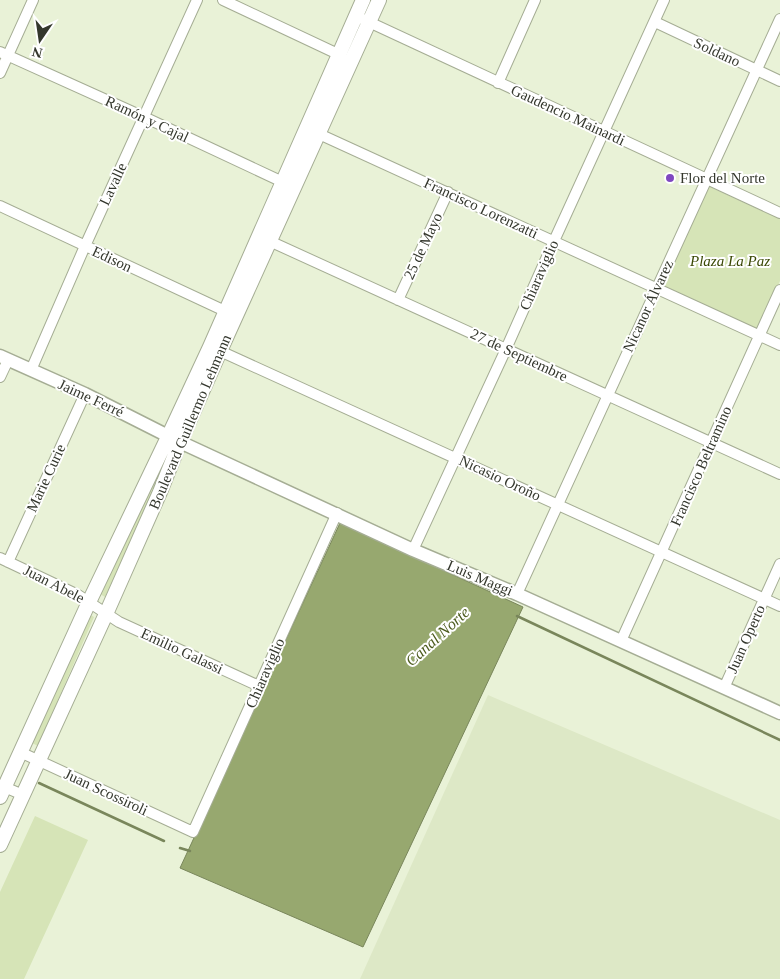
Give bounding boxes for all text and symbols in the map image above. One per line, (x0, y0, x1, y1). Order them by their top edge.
north arrow (15, 15, 65, 65)
street label: Soldano (691, 34, 743, 70)
text: N (31, 44, 44, 61)
street label: Gaudencio Mainardi (509, 82, 627, 148)
street label: Ramón y Cajal (103, 93, 191, 145)
street label: Lavalle (96, 160, 130, 208)
place label: Flor del Norte (680, 170, 765, 186)
marker: Flor del Norte (664, 172, 676, 184)
street label: Francisco Lorenzatti (422, 175, 540, 241)
street label: 25 de Mayo (401, 210, 445, 282)
street label: Chiaraviglio (516, 237, 562, 313)
street label: Edison (90, 243, 135, 275)
park label: Plaza La Paz (689, 253, 770, 269)
street label: Nicanor Álvarez (620, 257, 676, 354)
street label: 27 de Septiembre (468, 326, 570, 385)
street label: Boulevard Guillermo Lehmann (146, 332, 234, 512)
street label: Jaime Ferré (56, 376, 127, 420)
street label: Francisco Beltramino (667, 404, 735, 528)
street label: Marie Curie (23, 441, 69, 514)
street label: Nicasio Oroño (457, 452, 543, 504)
street label: Luis Maggi (445, 557, 515, 599)
street label: Juan Abele (21, 562, 87, 606)
street label: Juan Operto (724, 602, 768, 676)
water label: Canal Norte (402, 603, 473, 669)
street label: Emilio Galassi (138, 625, 226, 677)
street label: Chiaraviglio (242, 635, 288, 711)
street label: Juan Scossiroli (62, 766, 150, 818)

